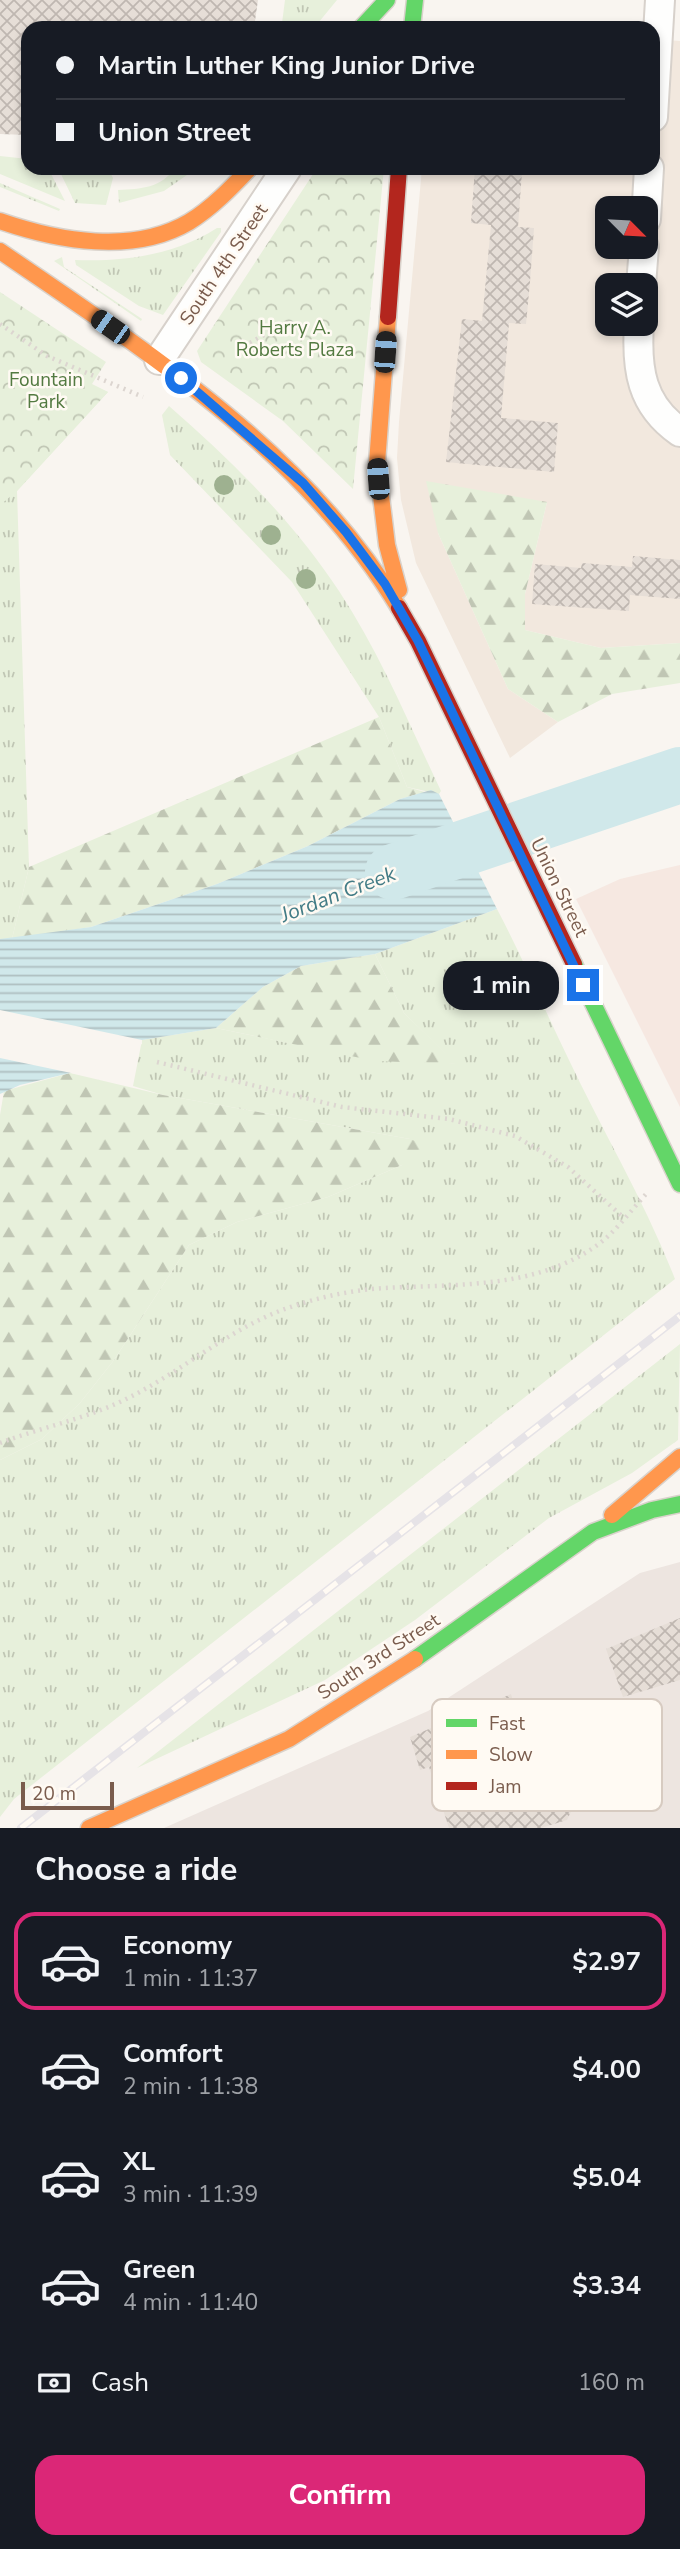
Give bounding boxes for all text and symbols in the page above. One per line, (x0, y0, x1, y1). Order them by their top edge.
text: Martin Luther King Junior Drive (98, 48, 475, 83)
text: Union Street (98, 115, 251, 150)
north arrow (595, 196, 658, 259)
map controls (595, 196, 658, 336)
street label: South 4th Street (174, 199, 274, 330)
button: layers (595, 273, 658, 336)
car (87, 306, 134, 348)
park label: Harry A. Roberts Plaza (236, 315, 354, 363)
car (374, 330, 397, 374)
route start (165, 362, 197, 394)
park label: Fountain Park (9, 367, 83, 415)
car (367, 457, 390, 501)
street label: Union Street (524, 834, 594, 942)
water label: Jordan Creek (276, 859, 400, 929)
callout: 1 min (443, 960, 558, 1010)
route end (567, 969, 599, 1001)
text: 1 min (471, 970, 531, 1001)
street label: South 3rd Street (312, 1607, 445, 1706)
legend (432, 1699, 662, 1811)
text: Fast (489, 1711, 525, 1737)
text: Slow (489, 1742, 533, 1768)
text: Jam (488, 1774, 522, 1800)
scale bar (21, 1779, 114, 1811)
text: 20 m (32, 1781, 76, 1807)
text: Choose a ride (35, 1848, 237, 1891)
text: Economy (123, 1928, 232, 1963)
icon: car (39, 1930, 102, 1993)
text: $2.97 (572, 1944, 641, 1979)
text: 1 min · 11:37 (123, 1963, 258, 1994)
text: Comfort (123, 2036, 223, 2071)
icon: car (39, 2038, 102, 2101)
text: $4.00 (572, 2052, 641, 2087)
text: 2 min · 11:38 (123, 2071, 258, 2102)
text: XL (123, 2144, 155, 2179)
icon: car (39, 2146, 102, 2209)
text: $5.04 (572, 2160, 641, 2195)
text: 3 min · 11:39 (123, 2179, 258, 2210)
text: Green (123, 2252, 196, 2287)
icon: car (39, 2254, 102, 2317)
text: $3.34 (572, 2268, 641, 2303)
text: 4 min · 11:40 (123, 2287, 258, 2318)
icon: cash (35, 2364, 73, 2402)
text: Cash (91, 2365, 149, 2400)
text: 160 m (578, 2367, 645, 2398)
button: Confirm (35, 2455, 645, 2535)

